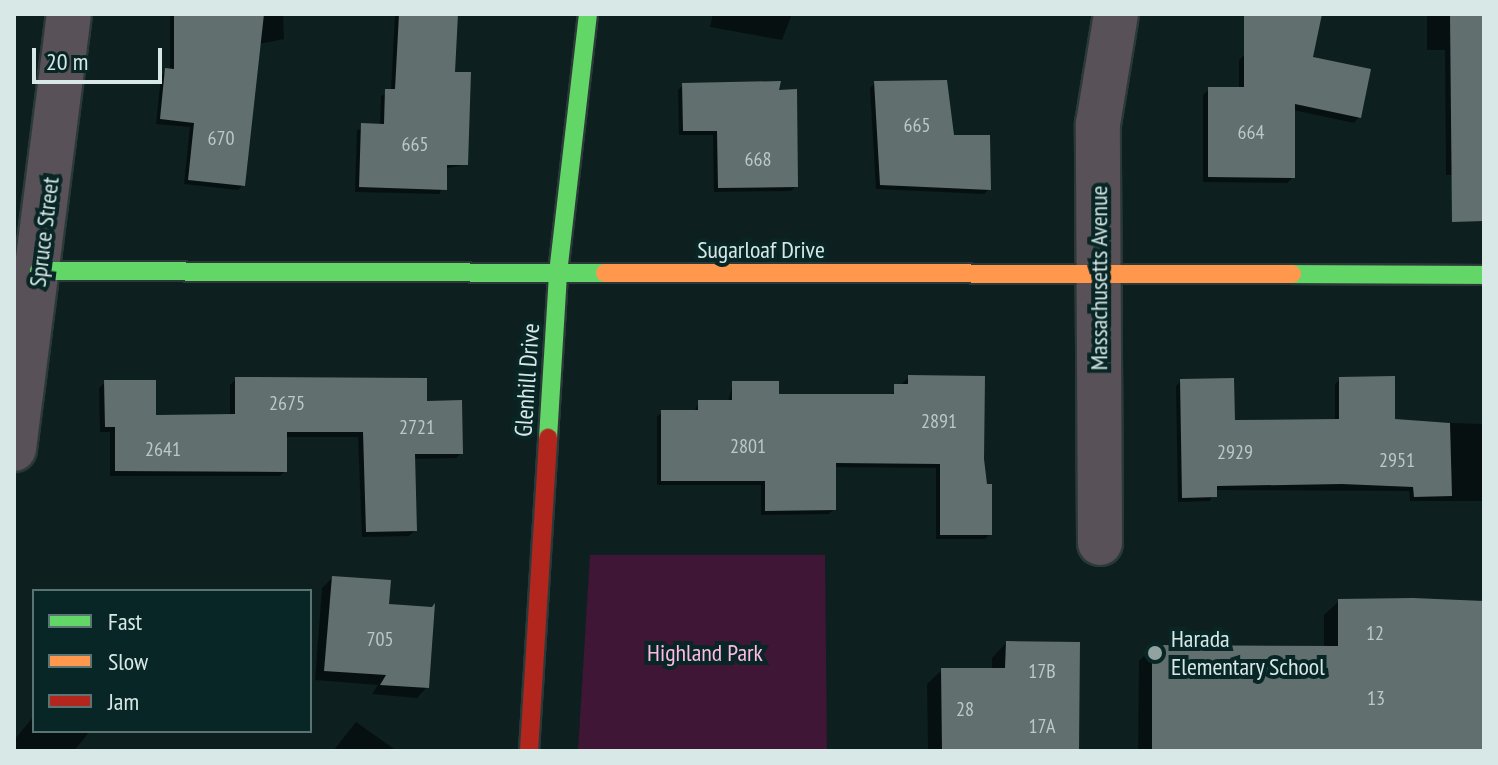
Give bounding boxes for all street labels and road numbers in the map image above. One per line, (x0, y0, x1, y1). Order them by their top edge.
street label: Spruce Street (23, 175, 65, 289)
street label: Massachusetts Avenue (1085, 185, 1113, 371)
street label: Sugarloaf Drive (697, 236, 825, 264)
street label: Glenhill Drive (509, 322, 545, 438)

